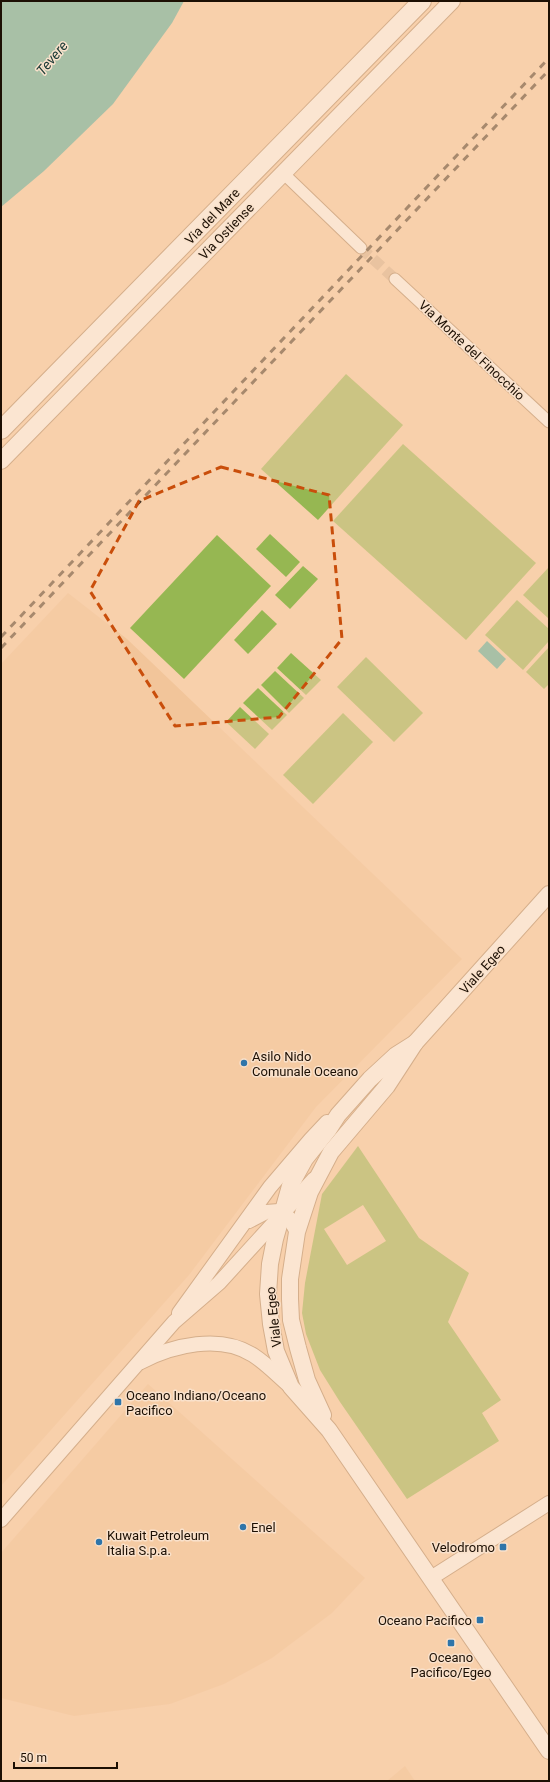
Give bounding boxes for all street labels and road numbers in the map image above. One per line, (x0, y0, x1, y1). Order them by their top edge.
street label: Via del Mare (182, 185, 243, 247)
street label: Via Ostiense (196, 200, 257, 263)
street label: Via Monte del Finocchio (416, 297, 528, 403)
street label: Viale Egeo (456, 942, 508, 997)
street label: Viale Egeo (263, 1286, 284, 1348)

